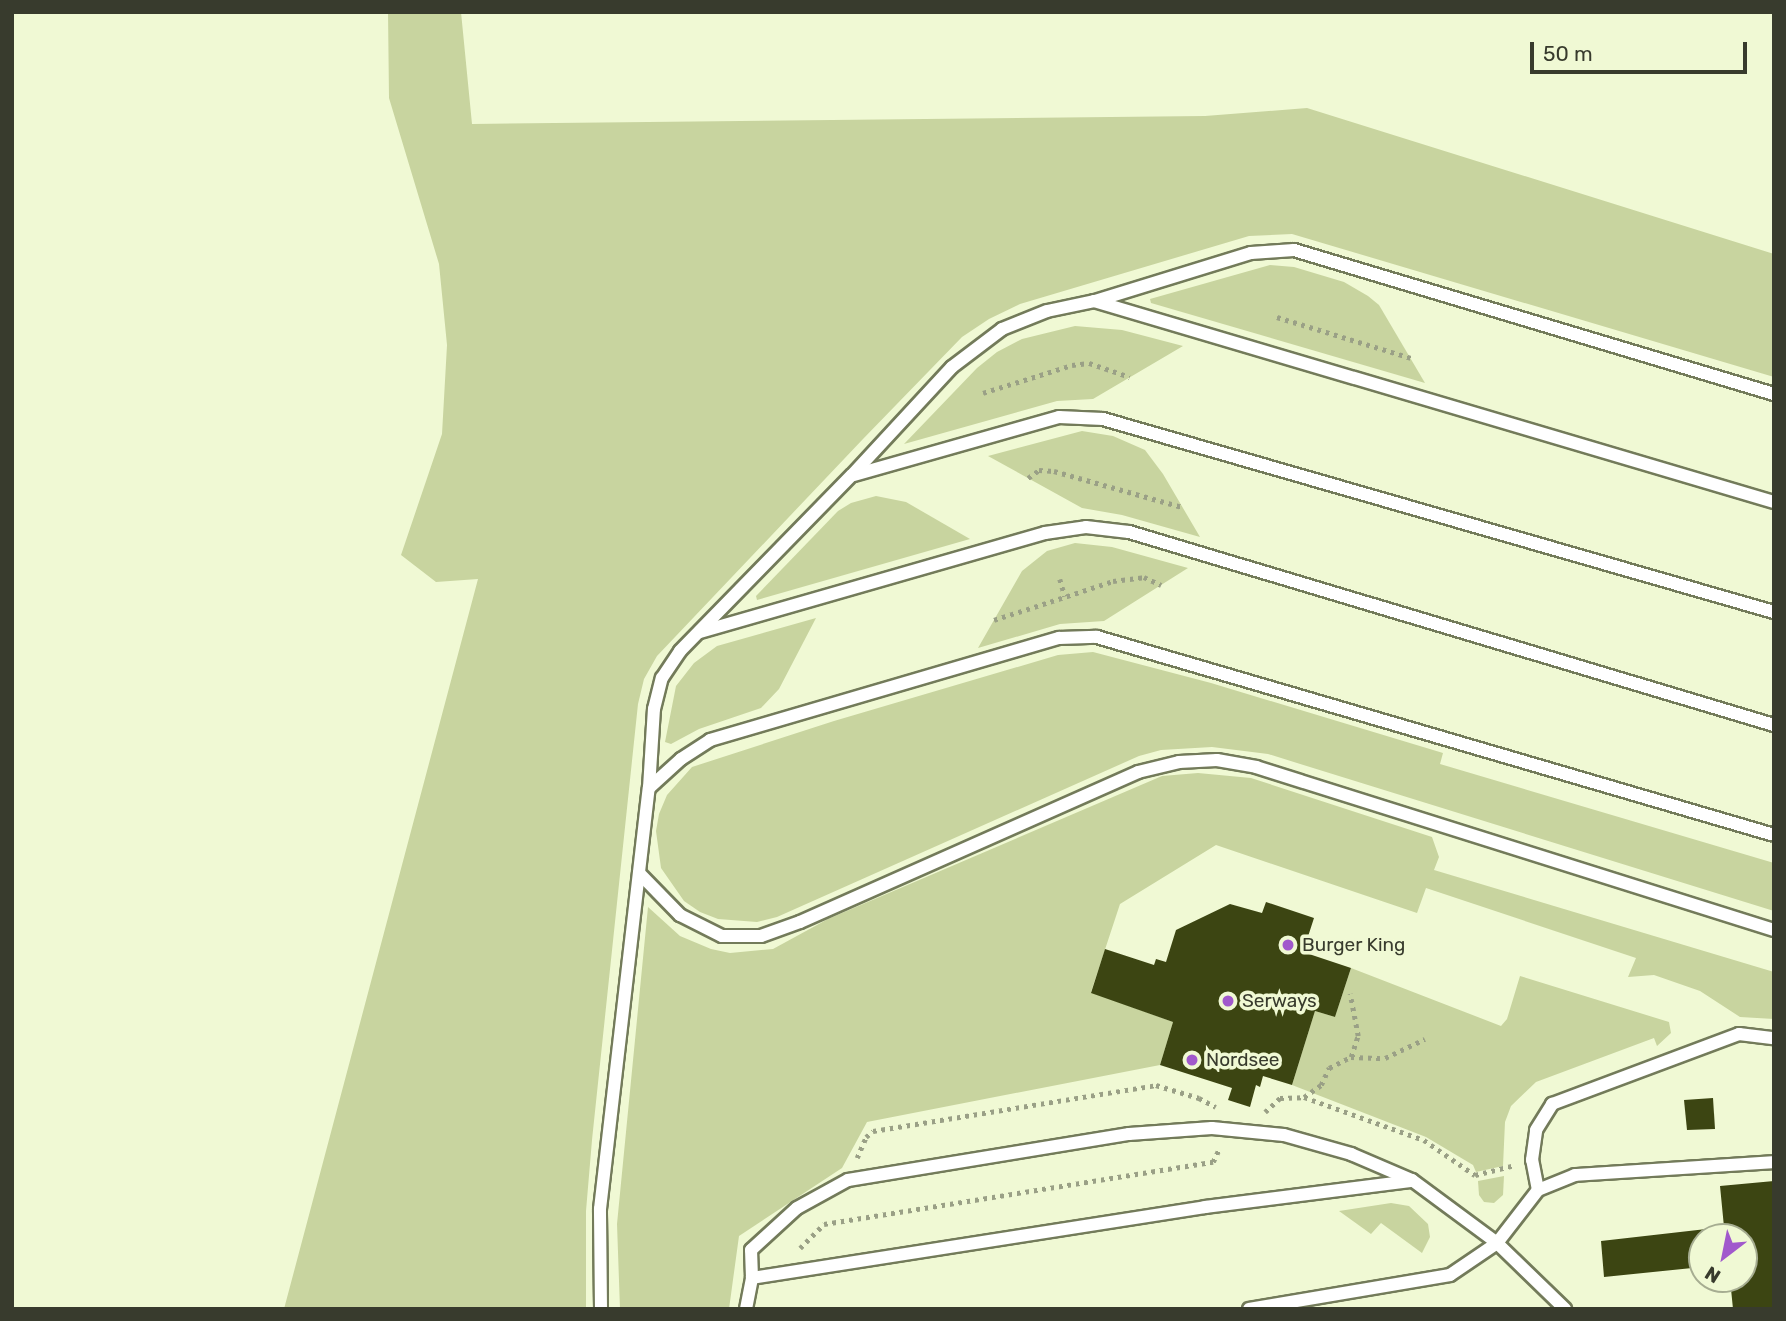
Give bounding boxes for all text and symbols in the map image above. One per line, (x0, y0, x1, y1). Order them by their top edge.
scale bar (1534, 28, 1751, 72)
text: 50 m (1543, 41, 1593, 66)
place label: Burger King (1302, 934, 1406, 956)
marker: Burger King (1280, 937, 1296, 953)
place label: Serways (1242, 990, 1317, 1012)
marker: Serways (1220, 993, 1236, 1009)
place label: Nordsee (1206, 1049, 1279, 1071)
marker: Nordsee (1184, 1052, 1200, 1068)
north arrow (1688, 1223, 1758, 1293)
text: N (1701, 1261, 1725, 1288)

